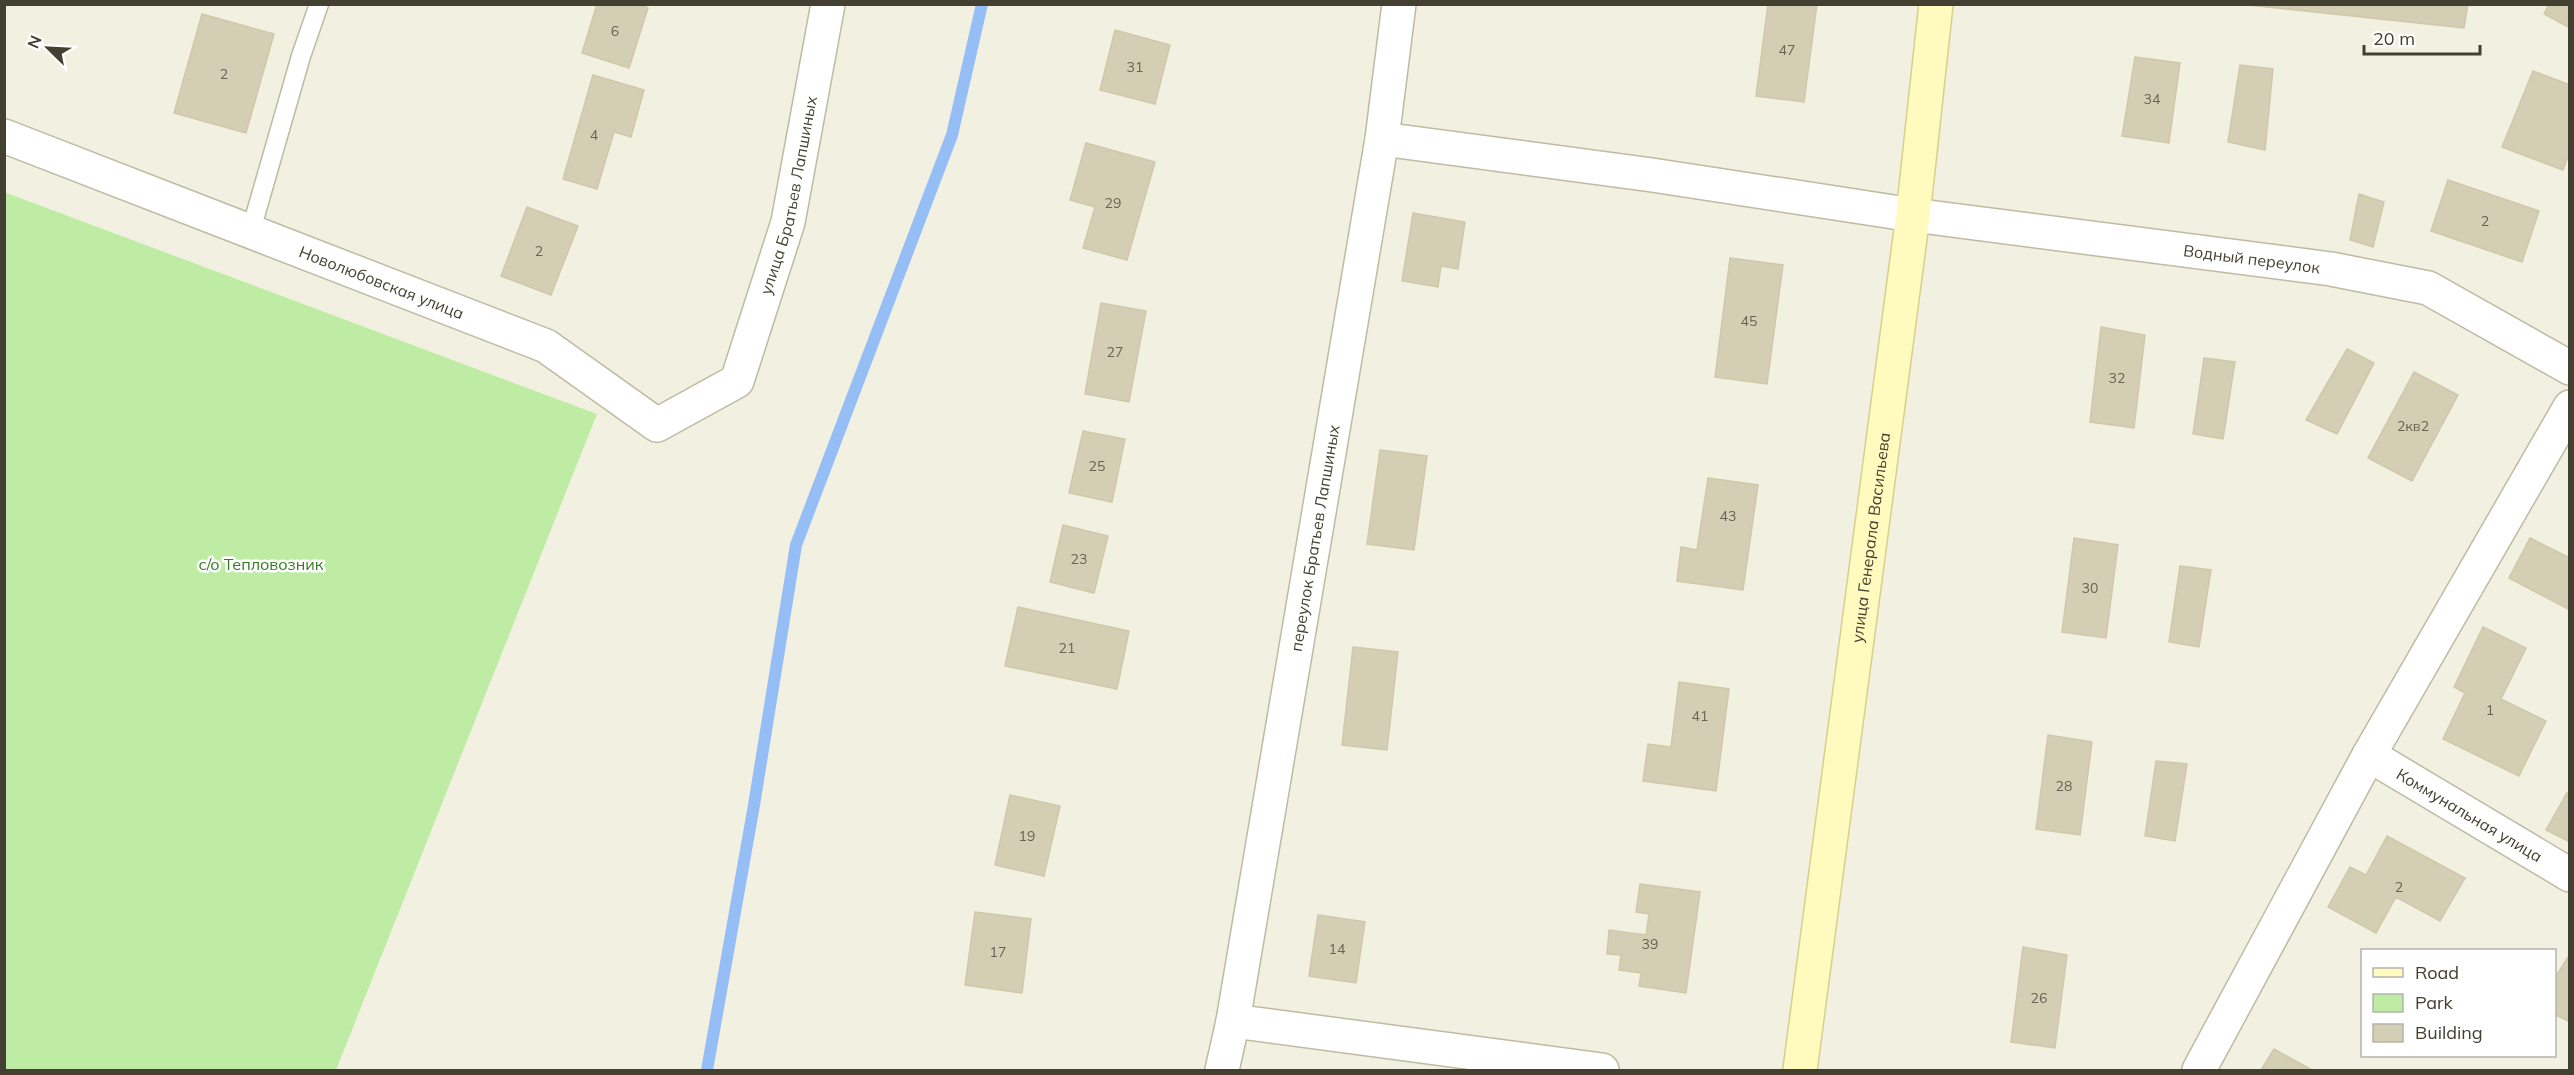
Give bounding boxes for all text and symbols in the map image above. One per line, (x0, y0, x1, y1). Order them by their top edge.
north arrow (18, 18, 78, 78)
scale bar (2364, 18, 2480, 56)
house number: 6 (611, 22, 619, 40)
text: 20 m (2373, 27, 2415, 50)
text: N (23, 32, 46, 51)
house number: 47 (1779, 41, 1795, 59)
house number: 31 (1127, 58, 1143, 76)
house number: 2 (220, 65, 228, 83)
house number: 34 (2144, 90, 2161, 108)
street label: улица Братьев Лапшиных (755, 94, 821, 297)
house number: 4 (590, 126, 599, 144)
house number: 29 (1105, 194, 1121, 212)
house number: 2 (2481, 212, 2489, 230)
street label: Водный переулок (2182, 240, 2322, 278)
street label: Новолюбовская улица (296, 241, 467, 323)
house number: 2 (535, 242, 543, 260)
house number: 45 (1741, 312, 1757, 330)
house number: 27 (1107, 343, 1123, 361)
house number: 32 (2109, 369, 2125, 387)
house number: 2кв2 (2397, 417, 2429, 435)
street label: переулок Братьев Лапшиных (1286, 423, 1344, 653)
street label: улица Генерала Васильева (1847, 431, 1894, 644)
house number: 25 (1089, 457, 1105, 475)
house number: 43 (1720, 507, 1736, 525)
house number: 23 (1071, 550, 1087, 568)
park label: с/о Тепловозник (199, 554, 324, 574)
house number: 30 (2082, 579, 2098, 597)
house number: 21 (1059, 639, 1075, 657)
house number: 1 (2486, 701, 2494, 719)
house number: 41 (1692, 707, 1708, 725)
street label: Коммунальная улица (2393, 764, 2546, 866)
house number: 28 (2056, 777, 2072, 795)
house number: 19 (1019, 827, 1035, 845)
house number: 2 (2395, 878, 2403, 896)
house number: 39 (1642, 935, 1658, 953)
house number: 14 (1329, 940, 1346, 958)
house number: 17 (990, 943, 1006, 961)
legend (2361, 949, 2556, 1057)
text: Road (2415, 961, 2459, 984)
house number: 26 (2031, 989, 2047, 1007)
text: Park (2415, 991, 2454, 1014)
text: Building (2415, 1021, 2483, 1044)

